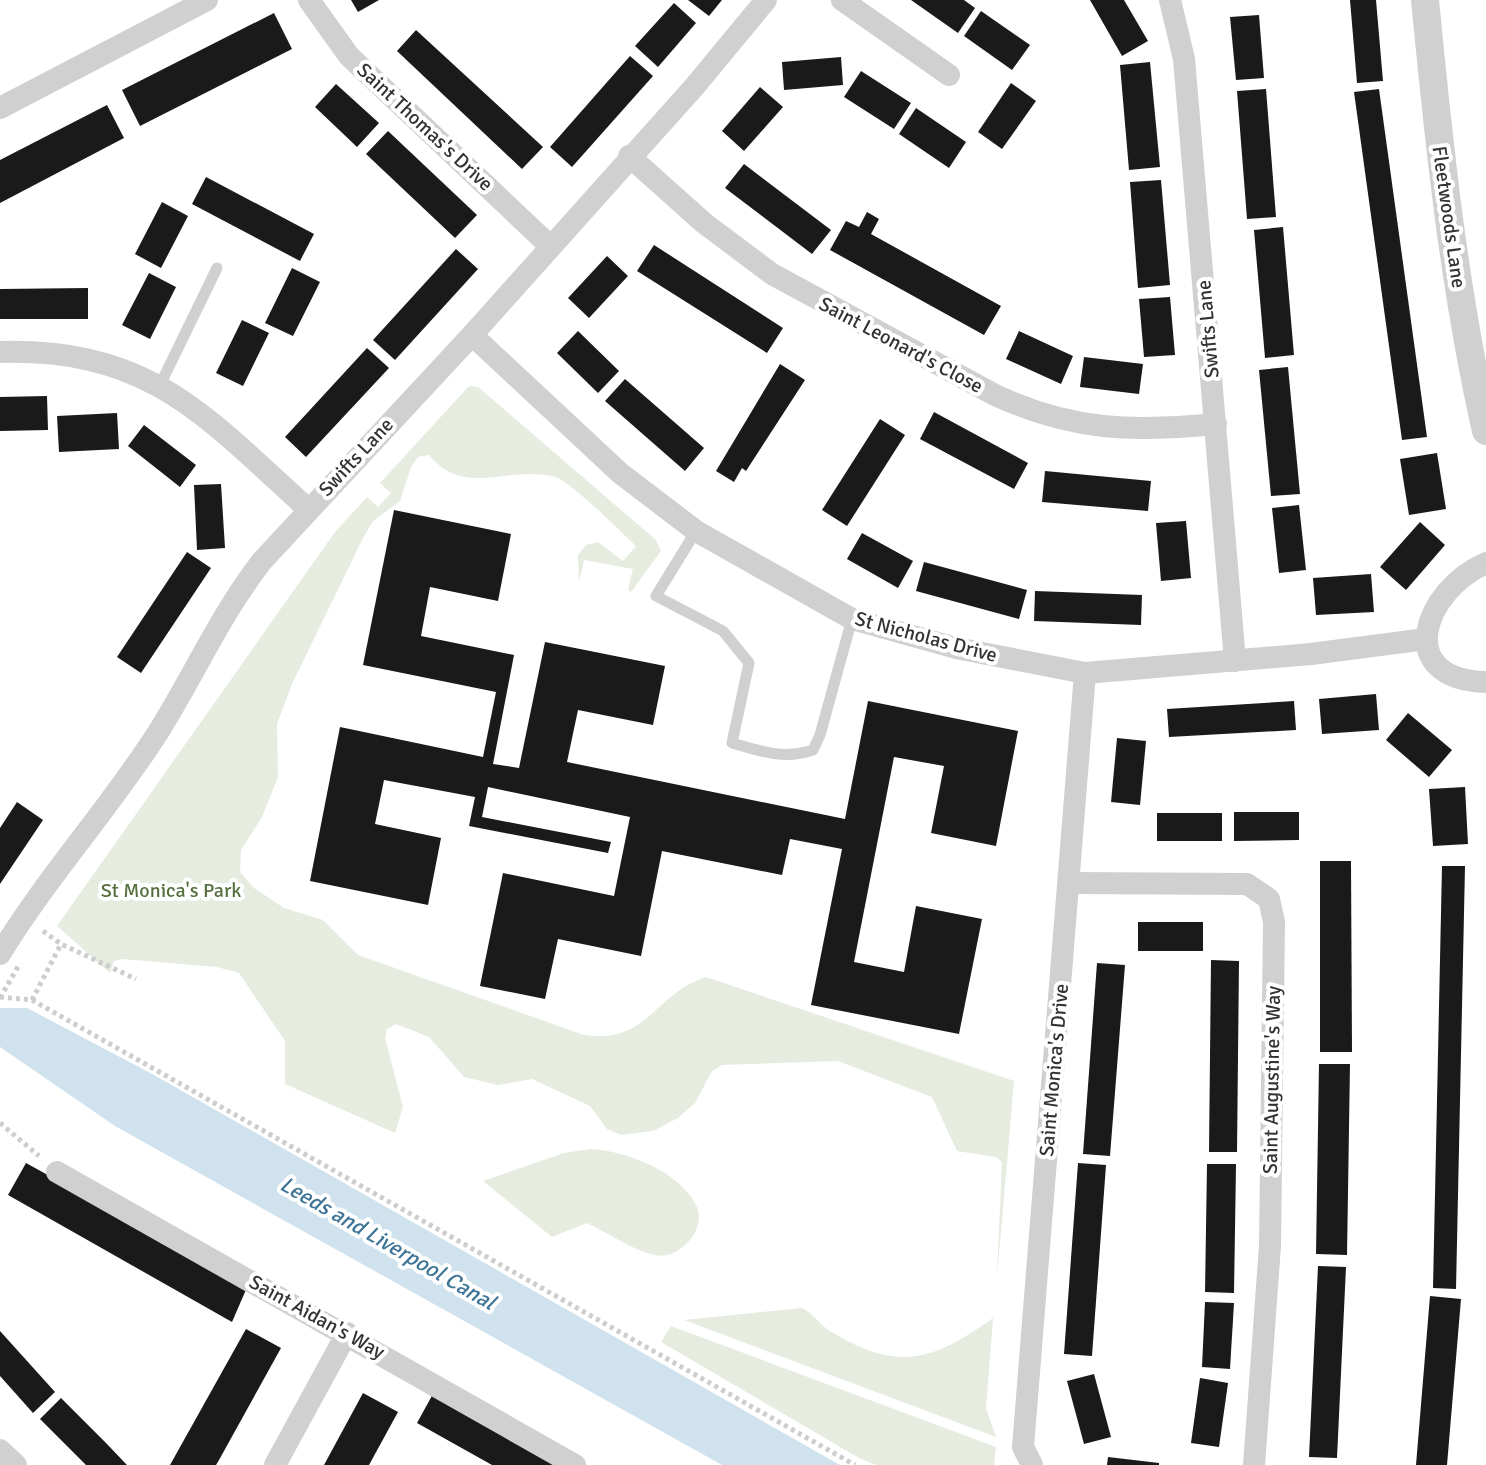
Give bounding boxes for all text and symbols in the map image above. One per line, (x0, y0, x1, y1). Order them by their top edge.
street label: Saint Thomas's Drive (352, 58, 498, 196)
street label: Fleetwoods Lane (1427, 144, 1471, 290)
street label: Swifts Lane (1191, 279, 1225, 379)
street label: Saint Leonard's Close (815, 291, 987, 399)
street label: Swifts Lane (313, 413, 399, 501)
street label: St Nicholas Drive (852, 606, 1000, 668)
park label: St Monica's Park (101, 878, 241, 903)
street label: Saint Monica's Drive (1034, 983, 1074, 1157)
street label: Saint Augustine's Way (1258, 985, 1286, 1174)
water label: Leeds and Liverpool Canal (276, 1170, 502, 1316)
street label: Saint Aidan's Way (245, 1269, 390, 1365)

